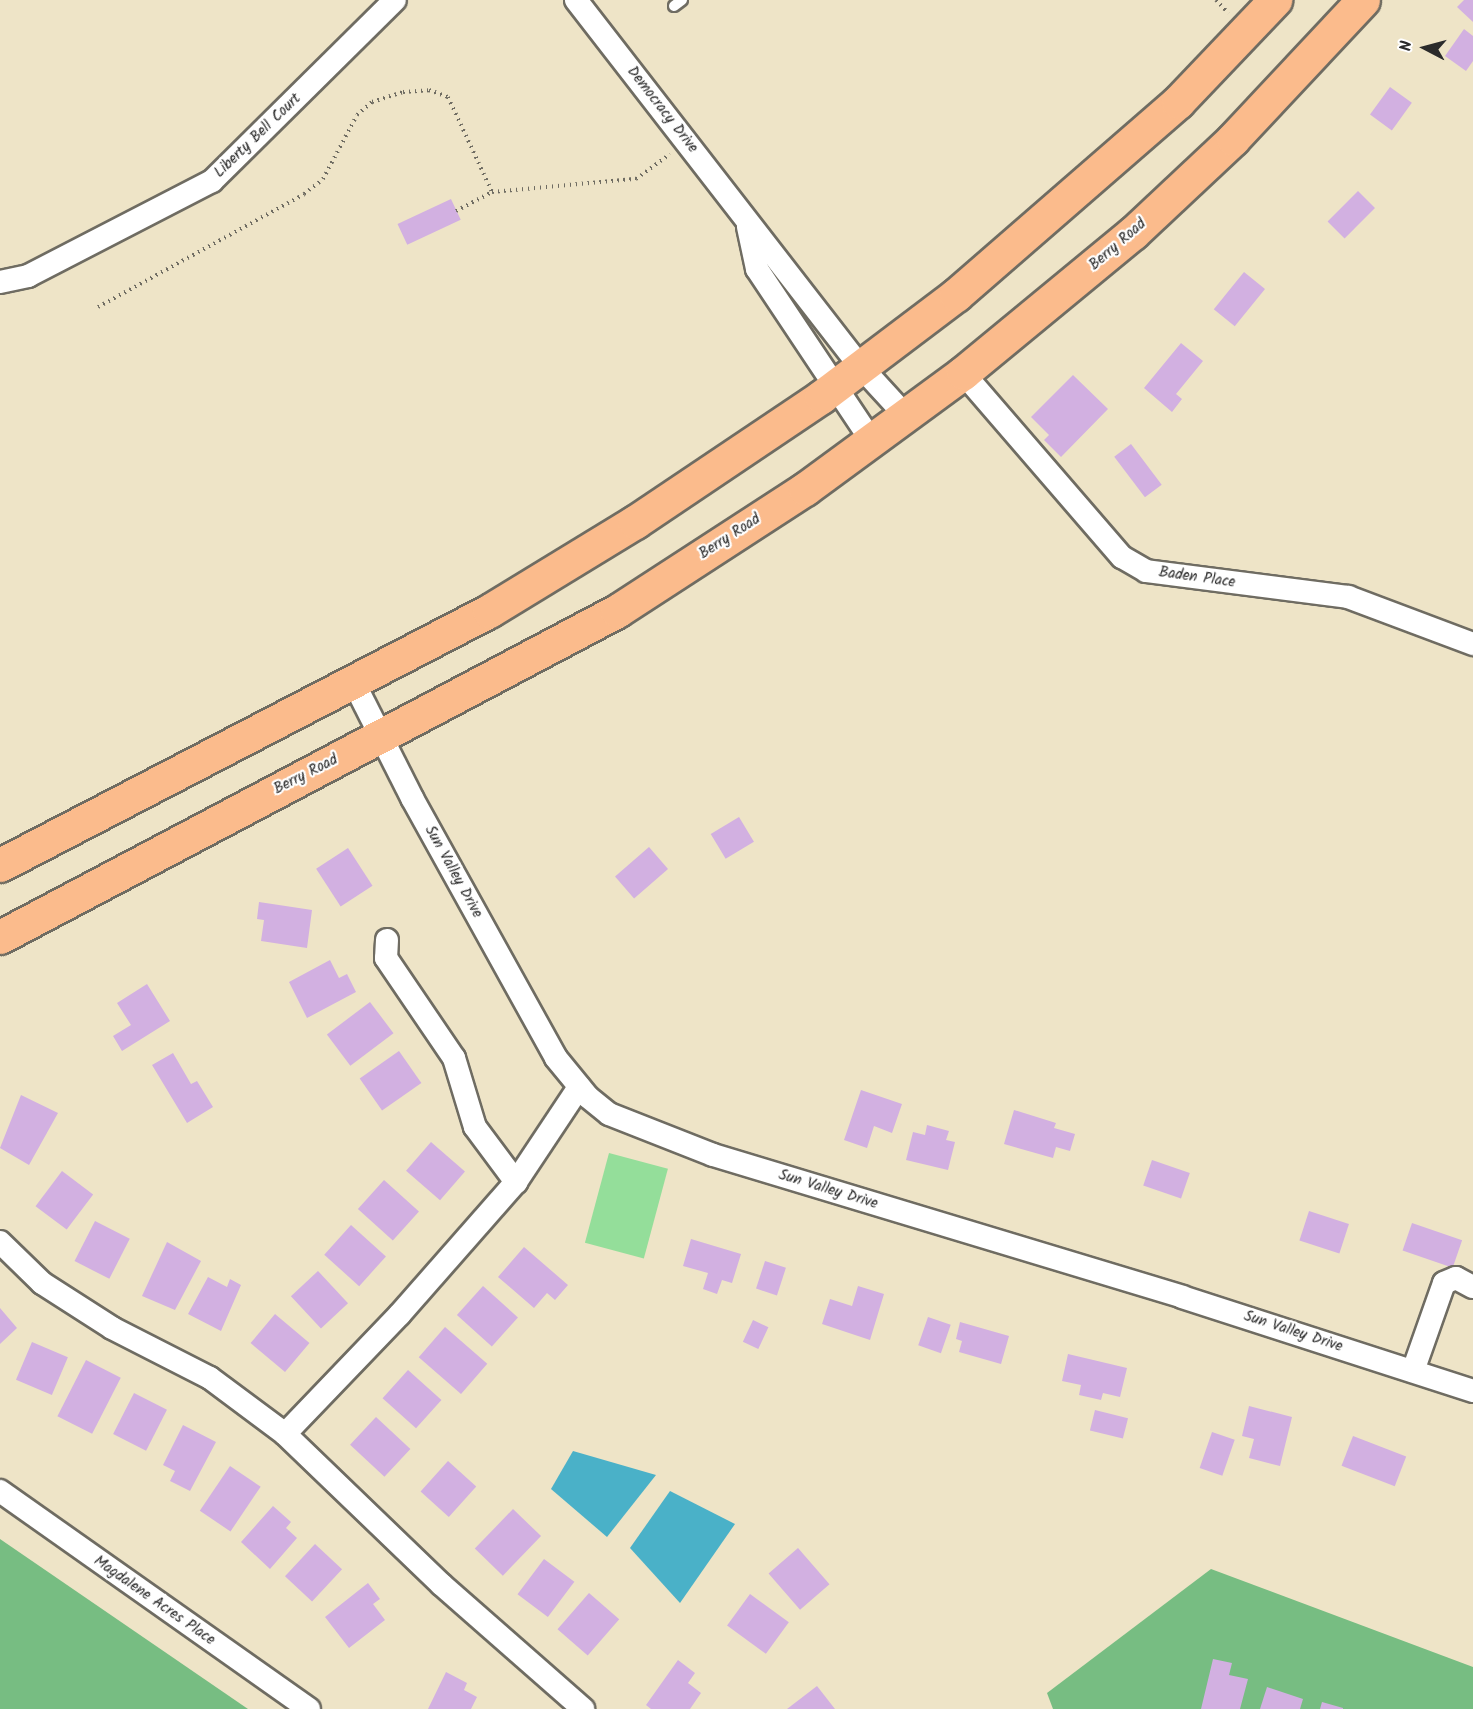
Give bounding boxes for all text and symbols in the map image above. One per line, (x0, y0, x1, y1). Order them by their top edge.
north arrow (1395, 18, 1455, 78)
text: N (1394, 40, 1420, 52)
street label: Democracy Drive (623, 63, 701, 157)
street label: Liberty Bell Court (211, 90, 305, 182)
street label: Berry Road (1086, 215, 1150, 275)
street label: Berry Road (696, 511, 764, 563)
street label: Baden Place (1158, 564, 1236, 592)
street label: Berry Road (271, 751, 341, 799)
street label: Sun Valley Drive (420, 823, 486, 921)
street label: Sun Valley Drive (776, 1166, 880, 1214)
street label: Sun Valley Drive (1241, 1308, 1345, 1356)
street label: Magdalene Acres Place (90, 1552, 218, 1650)

